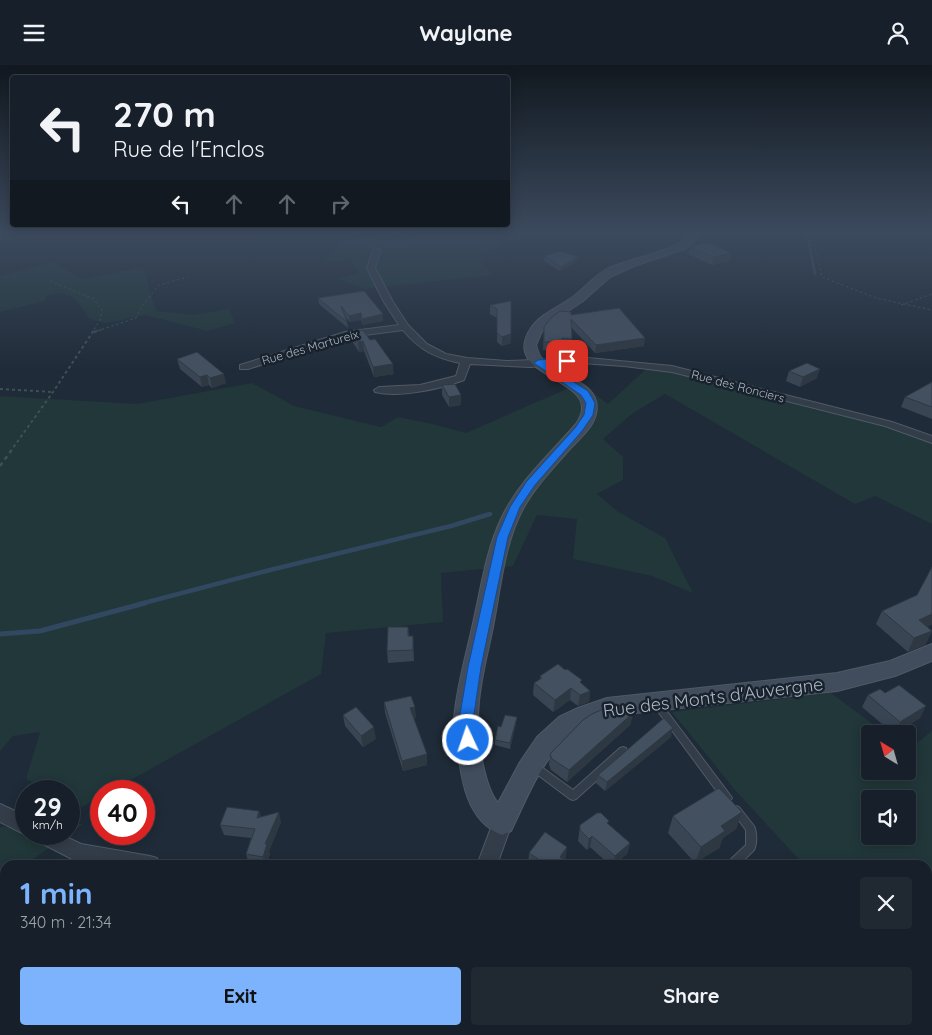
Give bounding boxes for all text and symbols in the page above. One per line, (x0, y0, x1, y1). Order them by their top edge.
icon: menu (20, 19, 48, 47)
text: Waylane (419, 19, 513, 47)
icon: person (884, 19, 912, 47)
text: 270 m (113, 92, 216, 136)
icon: left (30, 95, 95, 160)
text: Rue de l'Enclos (113, 135, 265, 163)
icon: left (167, 190, 195, 218)
icon: ahead (220, 190, 248, 218)
icon: ahead (273, 190, 301, 218)
icon: right (326, 190, 354, 218)
street label: Rue des Martureix (260, 326, 360, 368)
pin (546, 340, 588, 382)
icon: arrive (553, 347, 581, 375)
street label: Rue des Ronciers (690, 366, 787, 406)
street label: Rue des Monts d'Auvergne (602, 672, 824, 722)
position arrow (441, 713, 493, 765)
north arrow (861, 725, 916, 780)
map controls (861, 725, 916, 845)
speed limit sign: 40 (90, 780, 155, 845)
button: sound (861, 790, 916, 845)
text: 29 (33, 791, 62, 822)
text: km/h (32, 817, 63, 832)
text: 1 min (20, 874, 93, 912)
button: close (860, 877, 912, 929)
text: 340 m · 21:34 (20, 912, 112, 932)
button: Exit (20, 967, 461, 1025)
button: Share (471, 967, 912, 1025)

